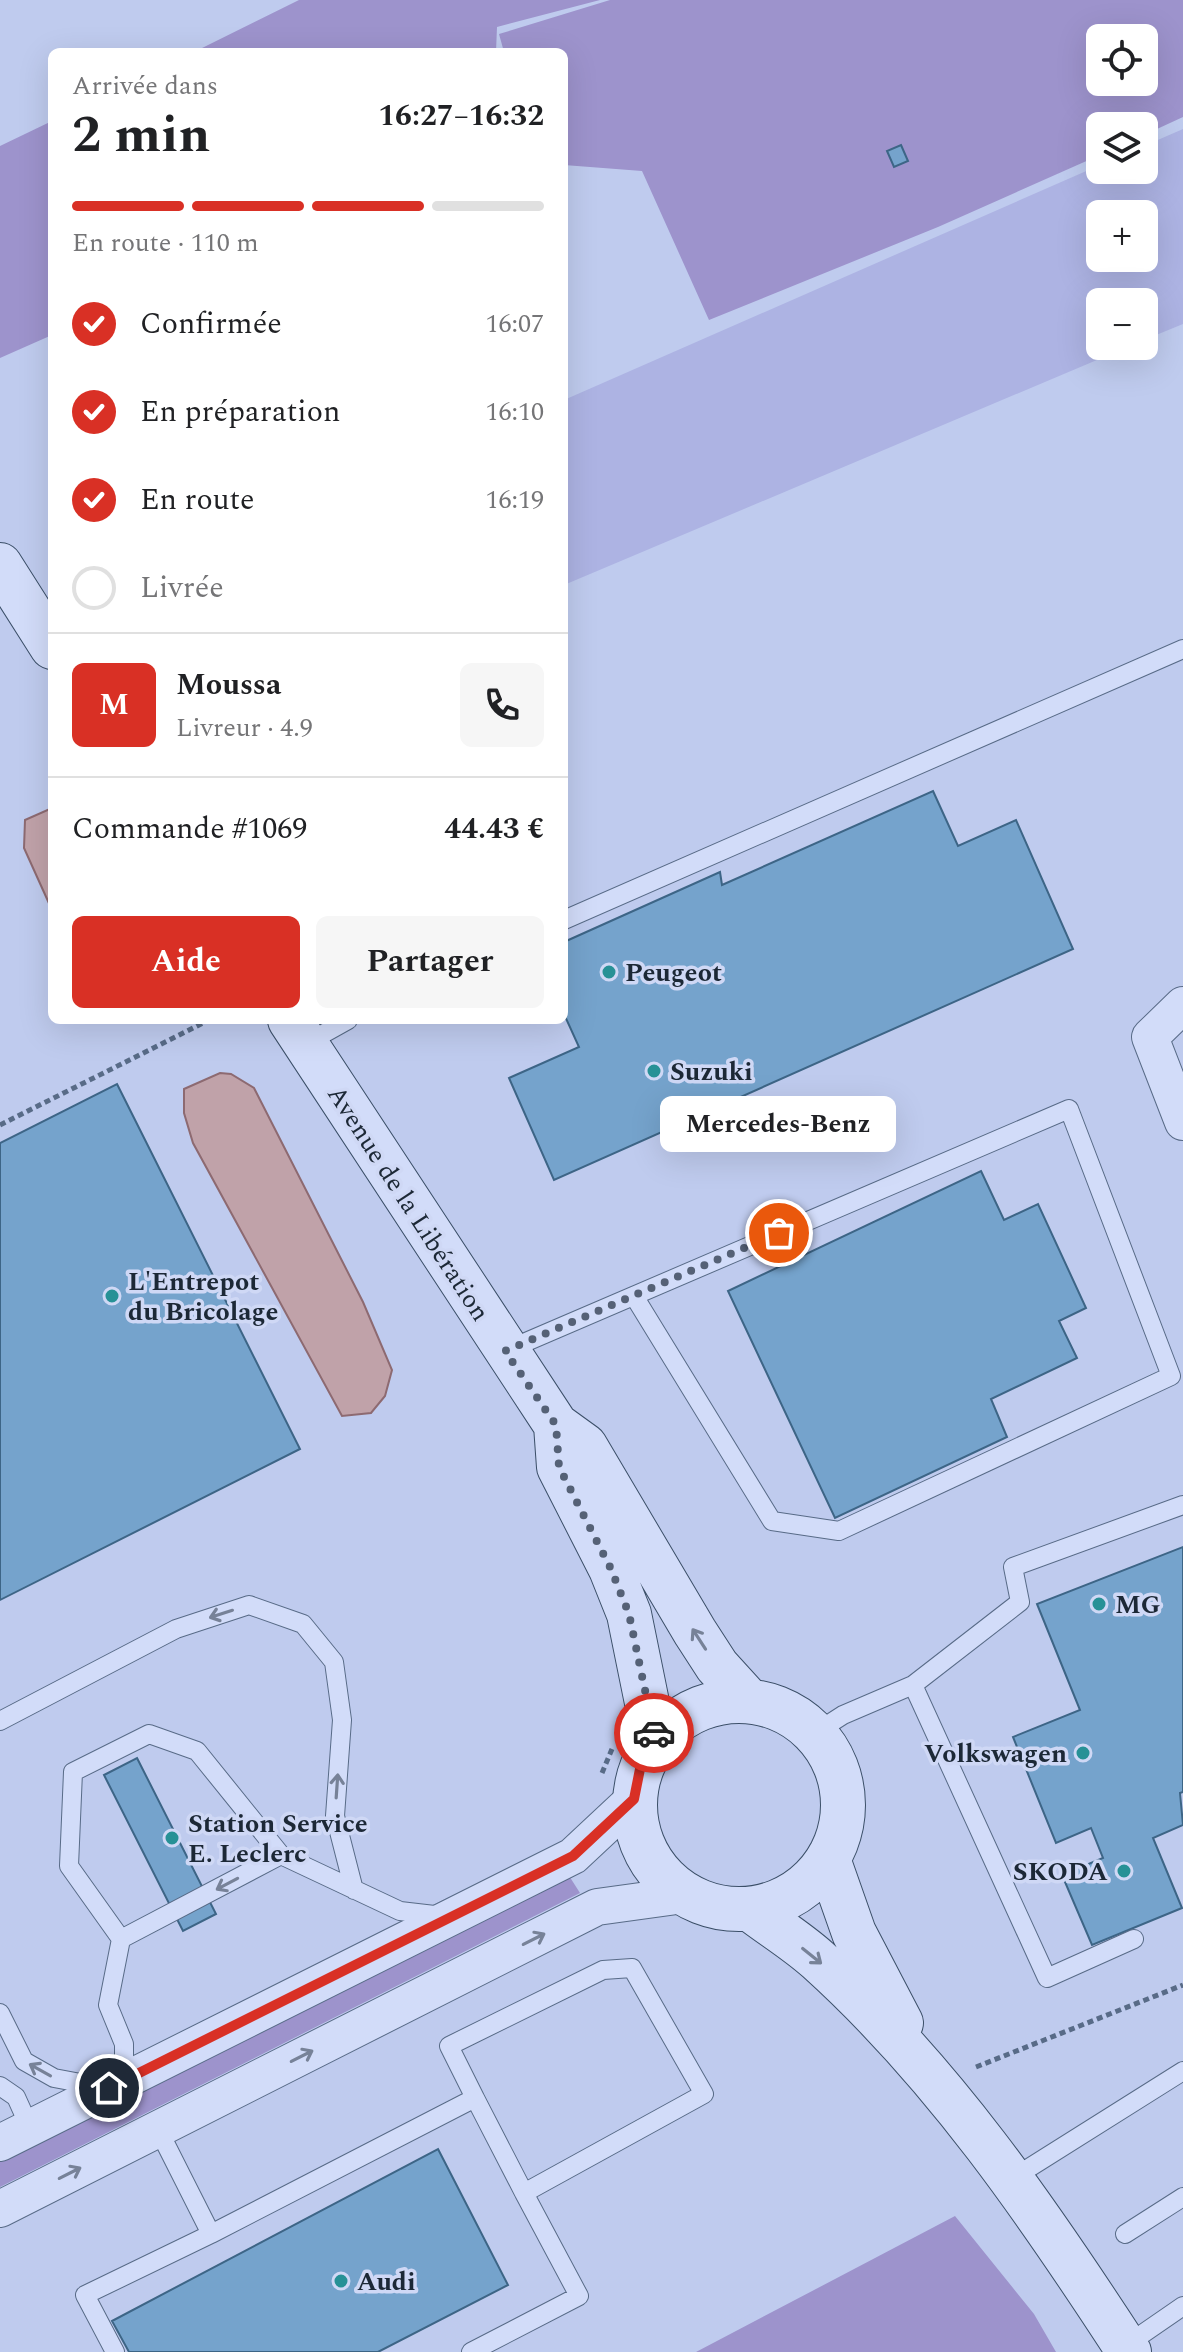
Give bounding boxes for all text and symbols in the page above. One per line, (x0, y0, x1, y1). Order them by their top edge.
map controls (1086, 24, 1158, 360)
button: locate (1086, 24, 1158, 96)
text: Arrivée dans (72, 66, 218, 106)
text: 16:27–16:32 (378, 93, 544, 139)
text: 2 min (72, 96, 210, 175)
button: layers (1086, 112, 1158, 184)
button: + (1086, 200, 1158, 272)
text: En route · 110 m (72, 223, 259, 263)
button: − (1086, 288, 1158, 360)
text: Confirmée (140, 301, 282, 347)
icon: check (72, 302, 116, 346)
text: 16:07 (485, 304, 544, 344)
text: En préparation (140, 389, 340, 435)
icon: check (72, 390, 116, 434)
text: 16:10 (485, 392, 544, 432)
text: En route (140, 477, 255, 523)
icon: check (72, 478, 116, 522)
text: 16:19 (485, 480, 544, 520)
text: Livrée (140, 565, 224, 611)
text: Moussa (176, 662, 281, 708)
button: phone (460, 663, 544, 747)
text: M (99, 682, 129, 728)
text: Livreur · 4.9 (176, 708, 313, 748)
text: Commande #1069 (72, 806, 307, 852)
text: 44.43 € (444, 806, 544, 852)
button: Aide (72, 916, 300, 1008)
button: Partager (316, 916, 544, 1008)
place label: Peugeot (625, 953, 722, 993)
marker: Peugeot (600, 963, 618, 981)
place label: Suzuki (670, 1052, 753, 1092)
marker: Suzuki (645, 1062, 663, 1080)
street label: Avenue de la Libération (317, 1078, 500, 1330)
callout: Mercedes-Benz (661, 1097, 897, 1153)
text: Mercedes-Benz (685, 1104, 871, 1144)
pin (745, 1199, 813, 1267)
icon: bag (757, 1211, 801, 1255)
place label: L'Entrepot du Bricolage (128, 1262, 278, 1332)
marker: L'Entrepot du Bricolage (103, 1287, 121, 1305)
place label: MG (1115, 1585, 1160, 1625)
marker: MG (1090, 1595, 1108, 1613)
one-way arrow (209, 1607, 235, 1622)
one-way arrow (691, 1628, 707, 1651)
courier (614, 1693, 694, 1773)
icon: car (632, 1711, 676, 1755)
place label: Volkswagen (924, 1734, 1067, 1774)
marker: Volkswagen (1074, 1744, 1092, 1762)
one-way arrow (330, 1773, 345, 1800)
place label: Station Service E. Leclerc (188, 1804, 368, 1874)
marker: Station Service E. Leclerc (163, 1829, 181, 1847)
place label: SKODA (1013, 1852, 1108, 1892)
marker: SKODA (1115, 1862, 1133, 1880)
one-way arrow (216, 1876, 239, 1892)
one-way arrow (521, 1931, 545, 1946)
one-way arrow (801, 1947, 822, 1964)
one-way arrow (289, 2048, 313, 2063)
pin (75, 2054, 143, 2122)
one-way arrow (29, 2062, 52, 2078)
icon: home (87, 2066, 131, 2110)
one-way arrow (57, 2165, 81, 2181)
place label: Audi (357, 2262, 416, 2302)
marker: Audi (332, 2272, 350, 2290)

